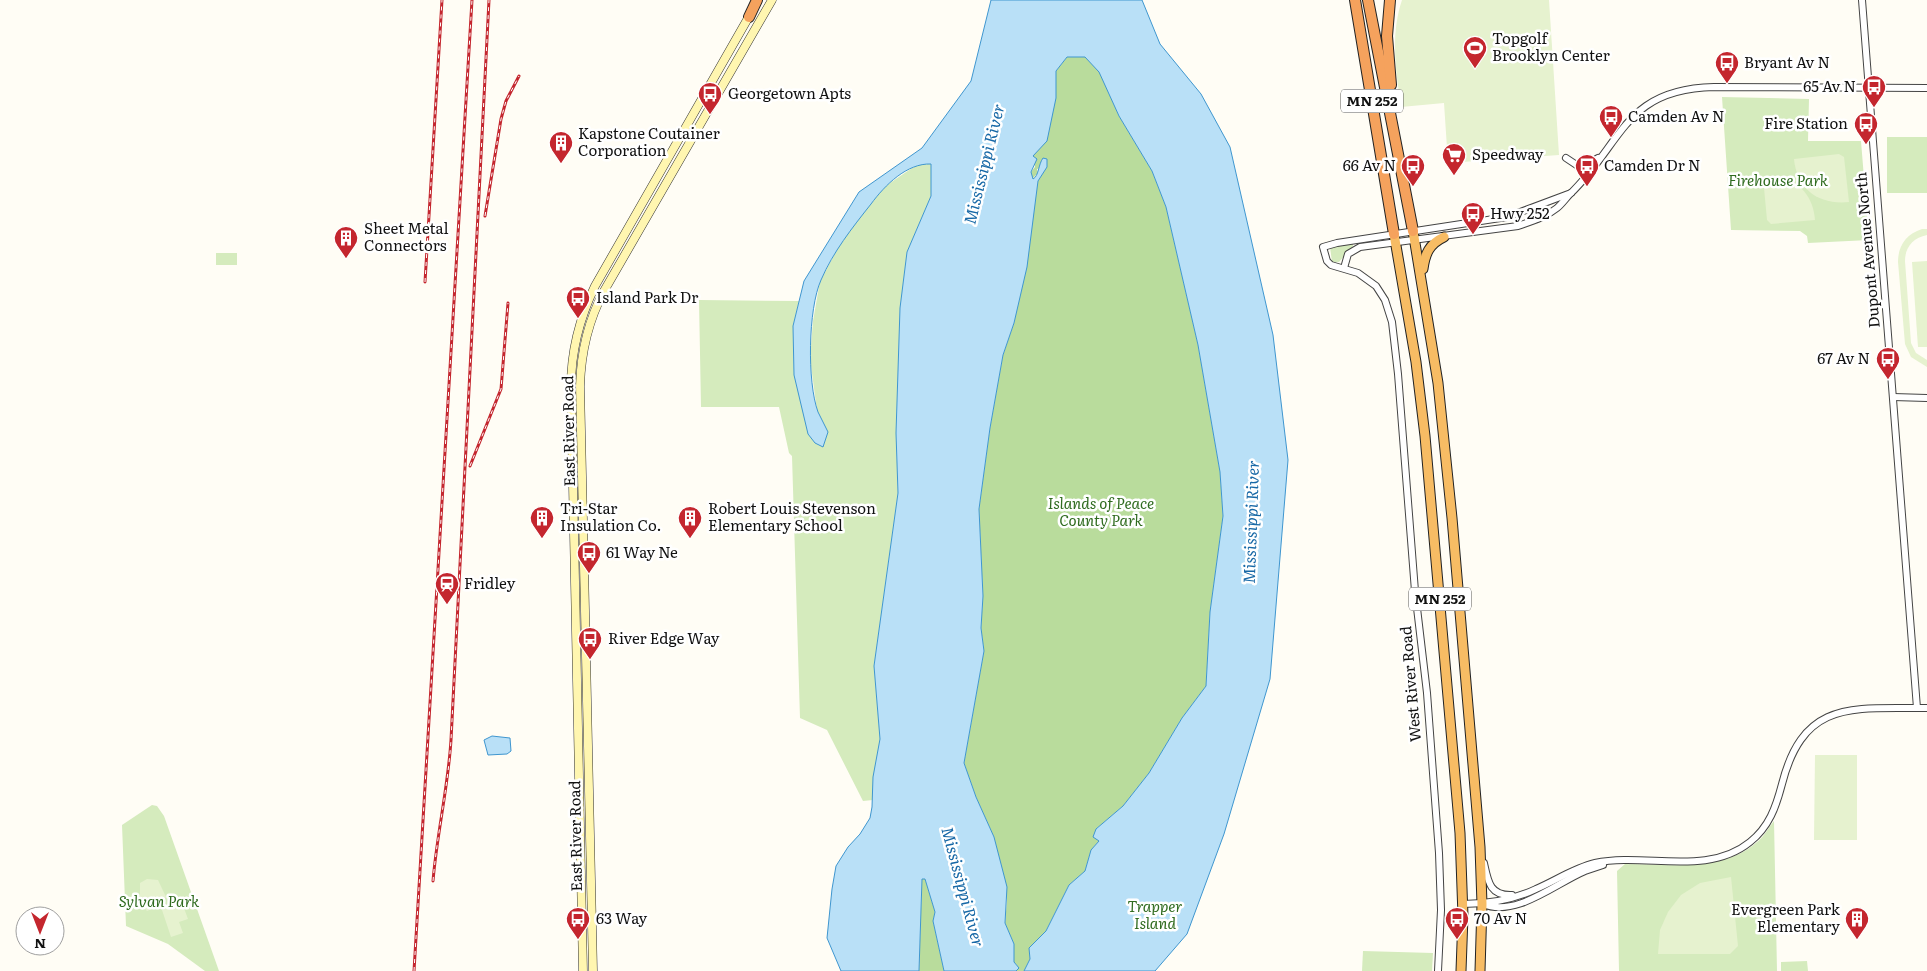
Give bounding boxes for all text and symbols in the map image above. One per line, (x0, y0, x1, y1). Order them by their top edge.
place label: Topgolf Brooklyn Center (1492, 26, 1610, 66)
sports icon: Topgolf Brooklyn Center (1462, 35, 1488, 69)
bus stop icon: Bryant Av N (1714, 50, 1740, 84)
place label: Bryant Av N (1744, 50, 1830, 73)
place label: 65 Av N (1803, 74, 1856, 97)
bus stop icon: 65 Av N (1861, 74, 1887, 108)
bus stop icon: Georgetown Apts (697, 81, 723, 115)
place label: Georgetown Apts (728, 81, 851, 104)
road number: MN 252 (1341, 90, 1403, 112)
water label: Mississippi River (956, 101, 1010, 226)
bus stop icon: Camden Av N (1598, 104, 1624, 138)
place label: Camden Av N (1628, 104, 1724, 127)
place label: Fire Station (1764, 111, 1848, 134)
bus stop icon: Fire Station (1853, 111, 1879, 145)
place label: Kapstone Coutainer Corporation (578, 121, 720, 161)
building icon: Kapstone Coutainer Corporation (548, 130, 574, 164)
supermarket icon: Speedway (1441, 142, 1467, 176)
place label: Speedway (1472, 142, 1544, 165)
place label: 66 Av N (1343, 153, 1396, 176)
bus stop icon: 66 Av N (1400, 153, 1426, 187)
bus stop icon: Camden Dr N (1574, 153, 1600, 187)
place label: Camden Dr N (1604, 153, 1700, 176)
park label: Firehouse Park (1728, 168, 1829, 191)
street label: Dupont Avenue North (1848, 171, 1885, 329)
bus stop icon: Hwy 252 (1460, 201, 1486, 235)
place label: Hwy 252 (1490, 201, 1550, 224)
place label: Sheet Metal Connectors (364, 216, 449, 256)
building icon: Sheet Metal Connectors (333, 225, 359, 259)
bus stop icon: Island Park Dr (565, 285, 591, 319)
place label: Island Park Dr (596, 285, 698, 308)
place label: 67 Av N (1817, 346, 1870, 369)
bus stop icon: 67 Av N (1875, 346, 1901, 380)
street label: East River Road (555, 375, 580, 487)
water label: Mississippi River (1236, 460, 1264, 584)
park label: Islands of Peace County Park (1048, 491, 1154, 531)
place label: Tri-Star Insulation Co. (560, 496, 662, 536)
place label: Robert Louis Stevenson Elementary School (708, 496, 876, 536)
building icon: Tri-Star Insulation Co. (529, 505, 555, 539)
building icon: Robert Louis Stevenson Elementary School (677, 505, 703, 539)
bus stop icon: 61 Way Ne (576, 540, 602, 574)
place label: 61 Way Ne (606, 540, 678, 563)
station icon: Fridley (434, 571, 460, 605)
place label: Fridley (464, 571, 516, 594)
road number: MN 252 (1409, 588, 1471, 610)
street label: West River Road (1393, 625, 1426, 743)
bus stop icon: River Edge Way (577, 626, 603, 660)
place label: River Edge Way (608, 626, 720, 649)
street label: East River Road (562, 780, 587, 892)
water label: Mississippi River (936, 824, 991, 949)
park label: Sylvan Park (119, 889, 200, 912)
park label: Trapper Island (1128, 894, 1182, 934)
place label: Evergreen Park Elementary (1731, 897, 1841, 937)
north arrow (15, 906, 65, 956)
bus stop icon: 63 Way (565, 906, 591, 940)
place label: 63 Way (596, 906, 648, 929)
bus stop icon: 70 Av N (1444, 906, 1470, 940)
place label: 70 Av N (1474, 906, 1527, 929)
building icon: Evergreen Park Elementary (1844, 906, 1870, 940)
text: N (34, 935, 46, 955)

